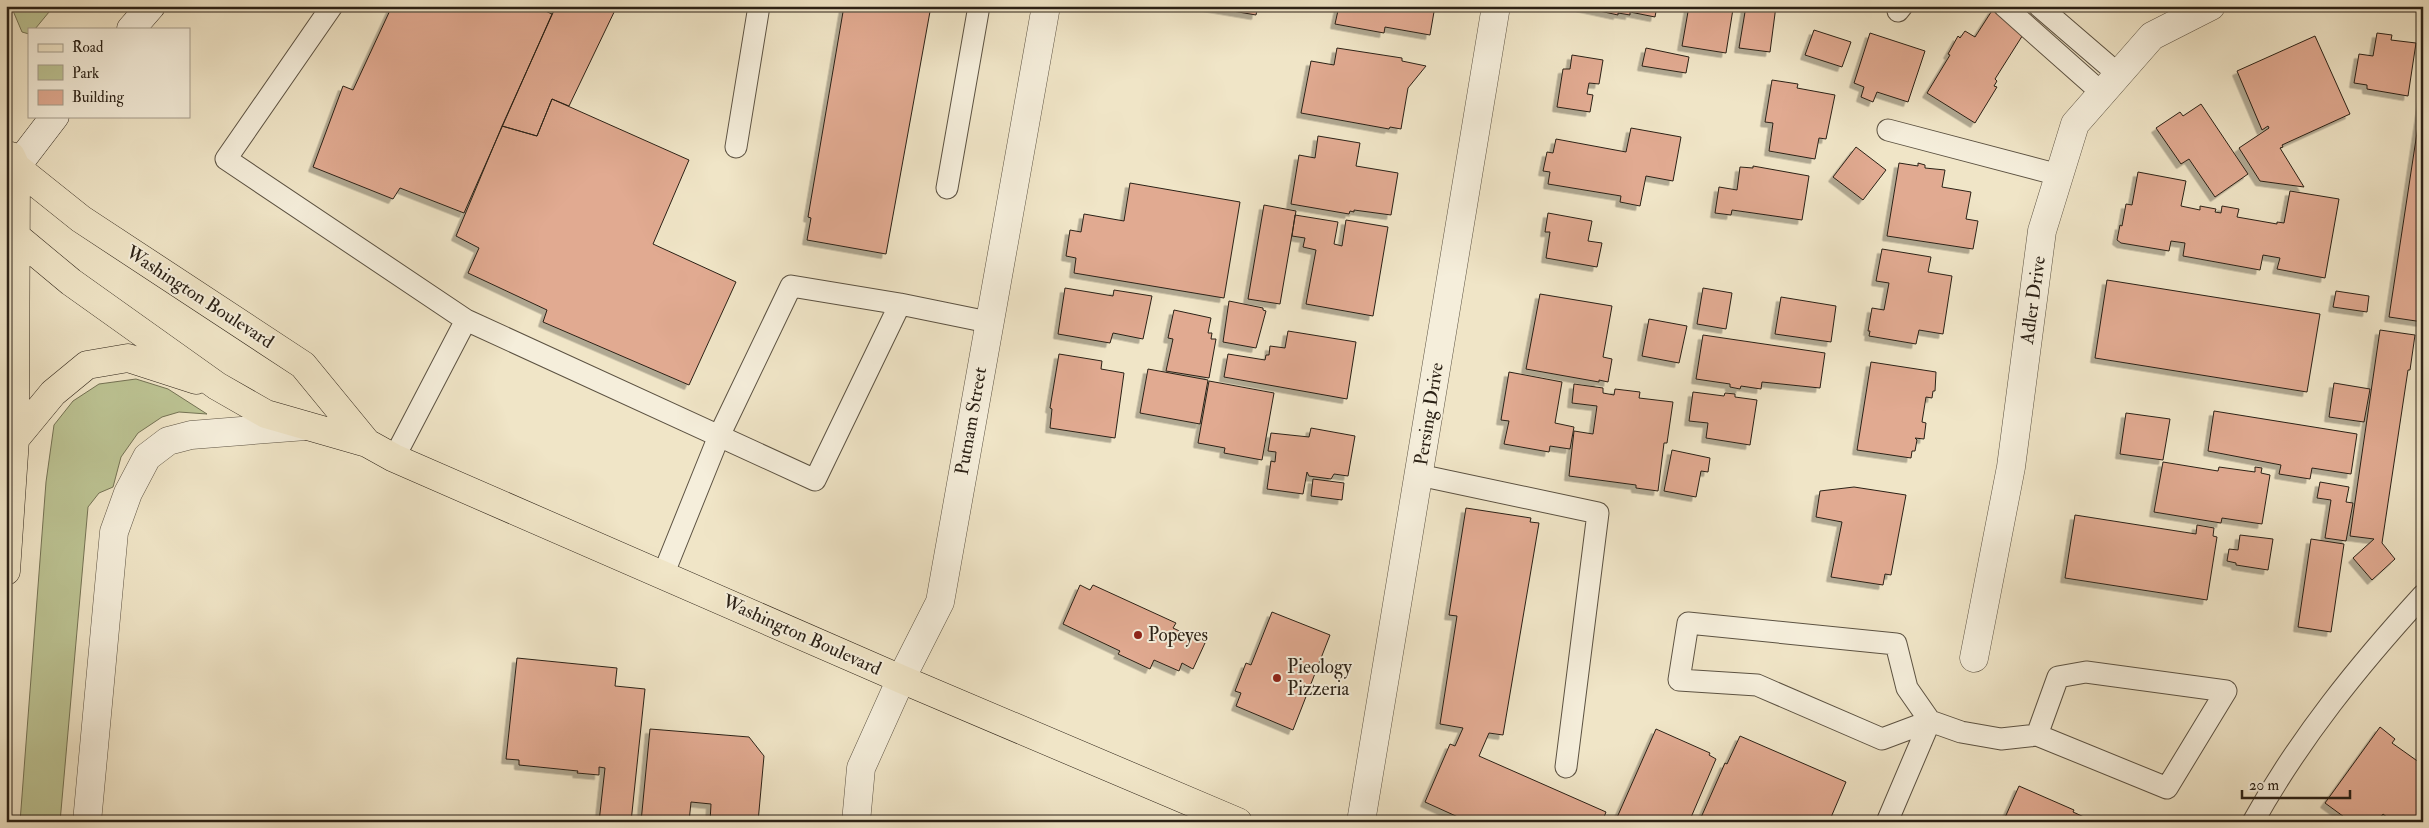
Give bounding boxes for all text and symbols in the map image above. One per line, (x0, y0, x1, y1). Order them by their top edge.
legend (28, 28, 190, 118)
text: Road (72, 38, 104, 57)
text: Park (72, 64, 99, 83)
text: Building (72, 88, 124, 107)
street label: Washington Boulevard (121, 240, 279, 354)
street label: Adler Drive (2015, 254, 2051, 347)
street label: Persing Drive (1409, 361, 1449, 467)
street label: Putnam Street (950, 365, 992, 477)
street label: Washington Boulevard (718, 589, 886, 681)
place label: Popeyes (1148, 623, 1208, 648)
marker: Popeyes (1132, 629, 1144, 641)
place label: Pieology Pizzeria (1287, 655, 1352, 701)
marker: Pieology Pizzeria (1271, 672, 1283, 684)
scale bar (2242, 768, 2349, 800)
text: 20 m (2249, 776, 2279, 795)

